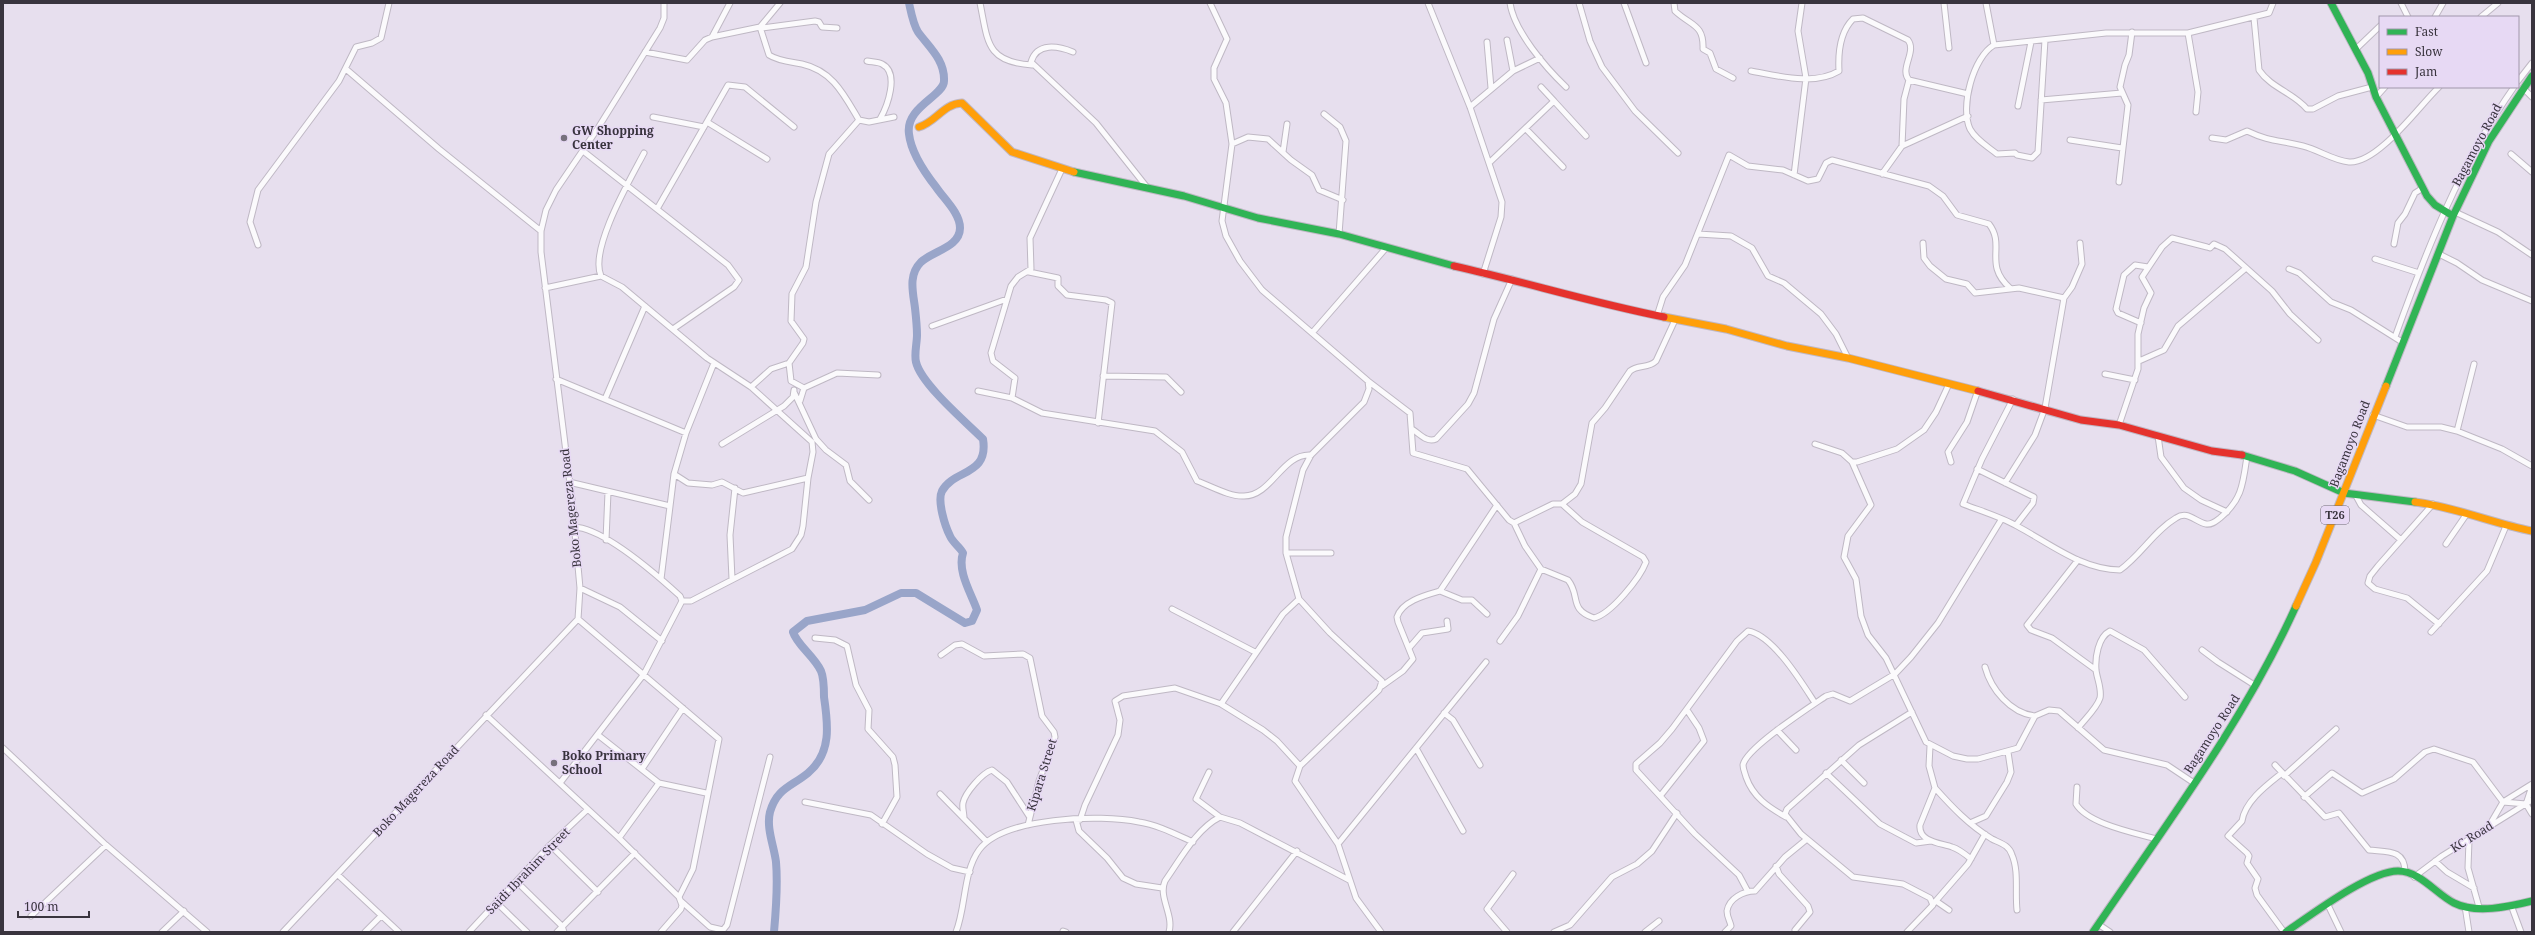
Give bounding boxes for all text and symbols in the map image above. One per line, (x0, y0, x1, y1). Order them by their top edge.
legend (2379, 16, 2519, 88)
text: Fast (2415, 23, 2438, 40)
text: Slow (2415, 43, 2443, 60)
text: Jam (2414, 63, 2437, 80)
street label: Bagamoyo Road (2448, 100, 2506, 189)
place label: GW Shopping Center (572, 122, 654, 153)
marker: GW Shopping Center (559, 133, 569, 143)
street label: Bagamoyo Road (2325, 397, 2374, 490)
street label: Boko Magereza Road (556, 447, 585, 568)
road number: T26 (2321, 506, 2349, 524)
street label: Bagamoyo Road (2180, 690, 2244, 777)
street label: Kipara Street (1022, 736, 1061, 813)
street label: Boko Magereza Road (369, 741, 463, 840)
place label: Boko Primary School (562, 747, 646, 778)
marker: Boko Primary School (549, 758, 559, 768)
street label: KC Road (2447, 816, 2497, 856)
street label: Saidi Ibrahim Street (482, 823, 574, 918)
scale bar (18, 893, 89, 919)
text: 100 m (24, 898, 59, 915)

